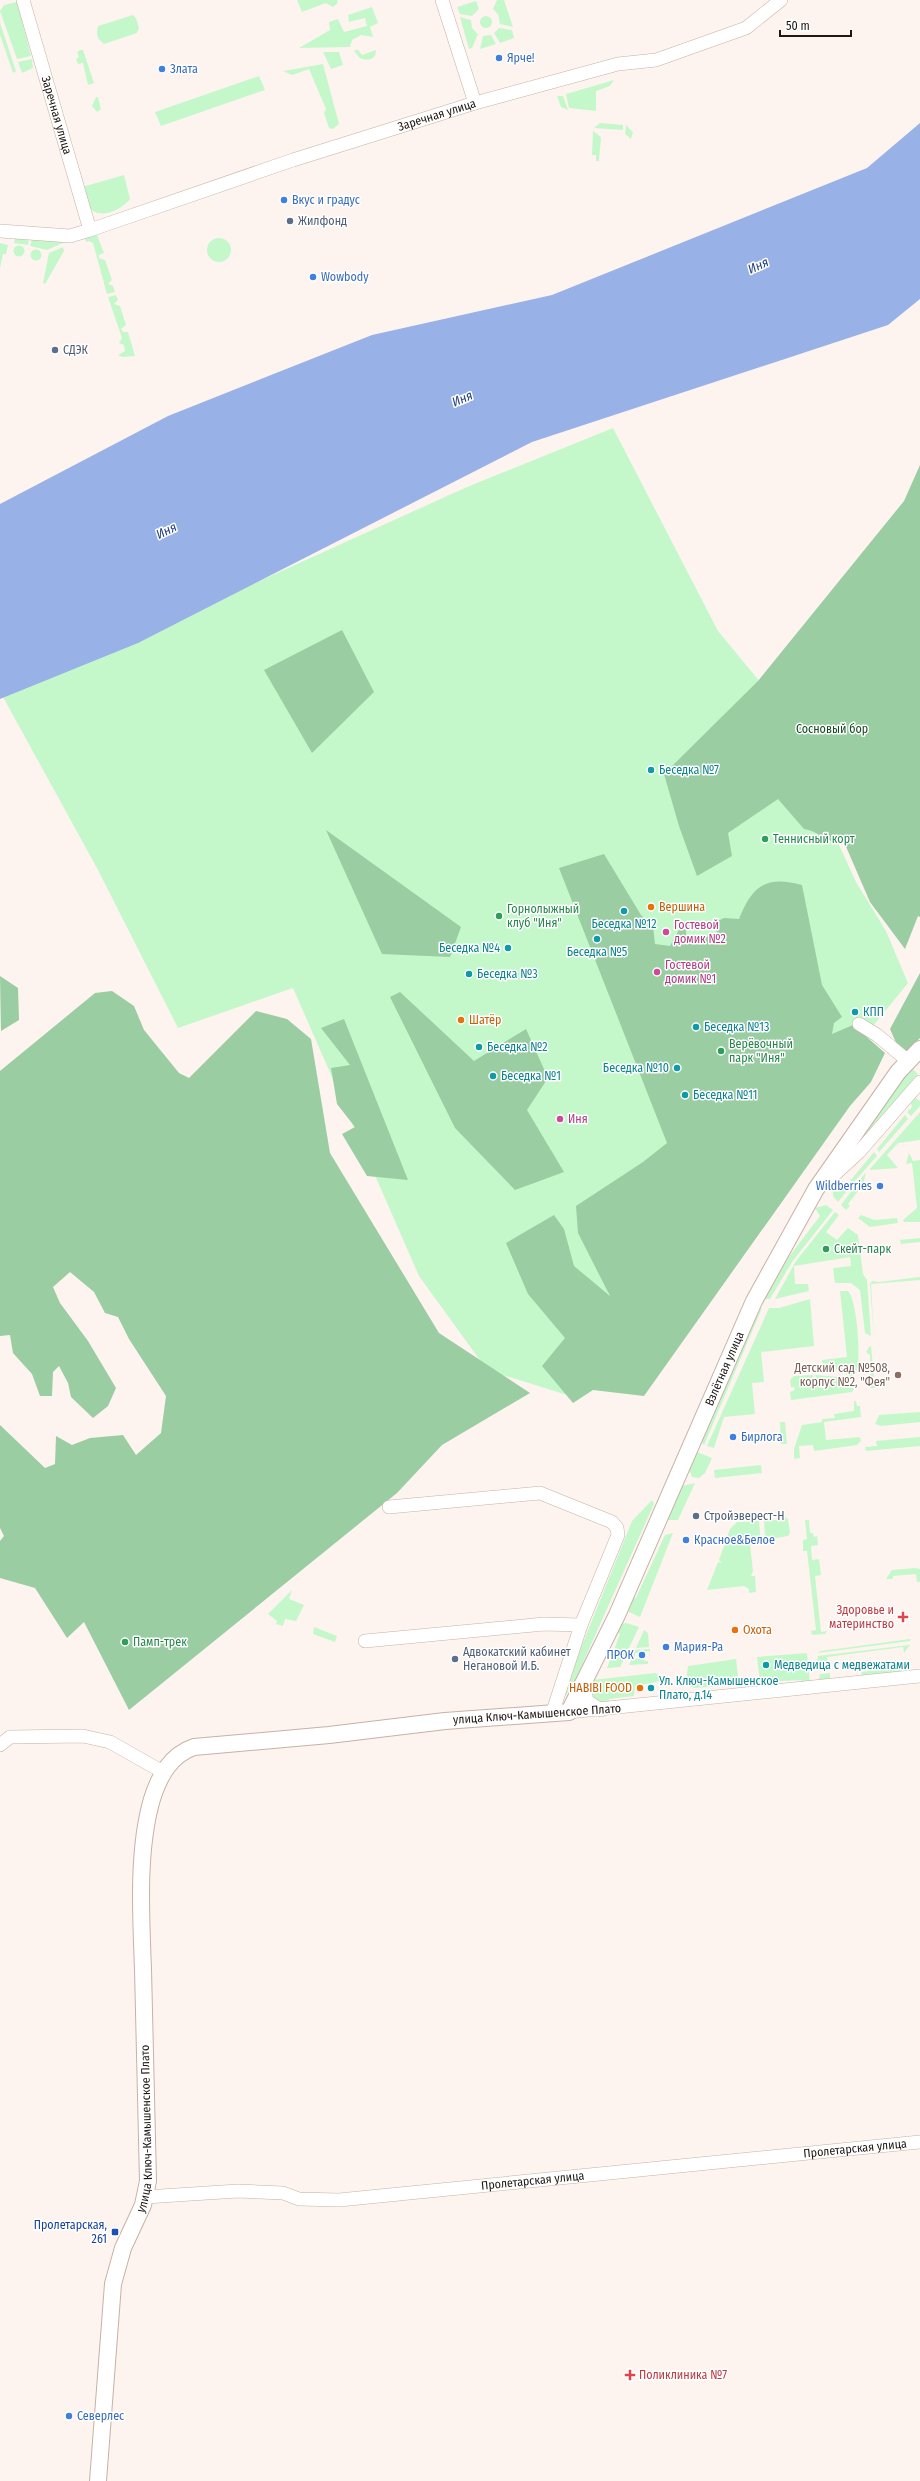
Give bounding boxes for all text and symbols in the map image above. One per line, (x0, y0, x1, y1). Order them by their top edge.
scale bar (780, 12, 851, 38)
text: 50 m (786, 19, 810, 33)
place label: Ярче! (507, 51, 535, 65)
marker: Ярче! (494, 53, 504, 63)
place label: Злата (170, 62, 198, 76)
marker: Злата (157, 64, 167, 74)
street label: Заречная улица (39, 74, 75, 156)
street label: Заречная улица (396, 96, 478, 134)
place label: Вкус и градус (292, 193, 360, 207)
marker: Вкус и градус (279, 195, 289, 205)
place label: Жилфонд (298, 214, 347, 228)
marker: Жилфонд (285, 216, 295, 226)
water label: Иня (745, 254, 771, 277)
place label: Wowbody (321, 270, 369, 284)
marker: Wowbody (308, 272, 318, 282)
place label: СДЭК (63, 343, 89, 357)
marker: СДЭК (50, 345, 60, 355)
water label: Иня (450, 387, 475, 410)
water label: Иня (153, 519, 179, 542)
park label: Сосновый бор (796, 722, 868, 736)
place label: Беседка №7 (659, 763, 719, 777)
marker: Беседка №7 (646, 765, 656, 775)
place label: Теннисный корт (773, 832, 855, 846)
marker: Теннисный корт (760, 834, 770, 844)
place label: Вершина (659, 900, 705, 914)
place label: Горнолыжный клуб "Иня" (507, 902, 579, 930)
marker: Вершина (646, 902, 656, 912)
marker: Беседка №12 (619, 906, 629, 916)
marker: Горнолыжный клуб "Иня" (494, 911, 504, 921)
place label: Беседка №12 (591, 917, 657, 931)
place label: Гостевой домик №2 (674, 918, 726, 946)
marker: Гостевой домик №2 (661, 927, 671, 937)
marker: Беседка №5 (592, 934, 602, 944)
place label: Беседка №4 (439, 941, 500, 955)
marker: Беседка №4 (503, 943, 513, 953)
place label: Беседка №5 (567, 945, 628, 959)
place label: Гостевой домик №1 (665, 958, 716, 986)
place label: Беседка №3 (477, 967, 538, 981)
marker: Гостевой домик №1 (652, 967, 662, 977)
marker: Беседка №3 (464, 969, 474, 979)
place label: КПП (863, 1005, 884, 1019)
marker: КПП (850, 1007, 860, 1017)
place label: Шатёр (469, 1013, 501, 1027)
marker: Шатёр (456, 1015, 466, 1025)
place label: Беседка №13 (704, 1020, 769, 1034)
marker: Беседка №13 (691, 1022, 701, 1032)
place label: Верёвочный парк "Иня" (729, 1037, 793, 1065)
place label: Беседка №2 (487, 1040, 548, 1054)
marker: Беседка №2 (474, 1042, 484, 1052)
marker: Верёвочный парк "Иня" (716, 1046, 726, 1056)
place label: Беседка №10 (603, 1061, 669, 1075)
marker: Беседка №10 (672, 1063, 682, 1073)
place label: Беседка №1 (501, 1069, 561, 1083)
marker: Беседка №1 (488, 1071, 498, 1081)
place label: Беседка №11 (693, 1088, 757, 1102)
marker: Беседка №11 (680, 1090, 690, 1100)
place label: Иня (568, 1112, 588, 1126)
marker: Иня (555, 1114, 565, 1124)
place label: Wildberries (816, 1179, 872, 1193)
marker: Wildberries (875, 1181, 885, 1191)
place label: Скейт-парк (834, 1242, 891, 1256)
marker: Скейт-парк (821, 1244, 831, 1254)
street label: Взлётная улица (702, 1329, 747, 1408)
place label: Детский сад №508, корпус №2, "Фея" (794, 1361, 890, 1389)
marker: Детский сад №508, корпус №2, "Фея" (893, 1370, 903, 1380)
place label: Бирлога (741, 1430, 783, 1444)
marker: Бирлога (728, 1432, 738, 1442)
place label: Стройэверест-Н (704, 1509, 784, 1523)
marker: Стройэверест-Н (691, 1511, 701, 1521)
place label: Красное&Белое (694, 1533, 775, 1547)
marker: Красное&Белое (681, 1535, 691, 1545)
place label: Здоровье и материнство (829, 1603, 894, 1631)
marker: Здоровье и материнство (897, 1611, 909, 1623)
place label: Охота (743, 1623, 772, 1637)
marker: Охота (730, 1625, 740, 1635)
place label: Памп-трек (133, 1635, 187, 1649)
marker: Памп-трек (120, 1637, 130, 1647)
place label: Мария-Ра (674, 1640, 723, 1654)
marker: Мария-Ра (661, 1642, 671, 1652)
place label: Адвокатский кабинет Негановой И.Б. (463, 1645, 571, 1673)
place label: ПРОК (607, 1648, 635, 1662)
marker: ПРОК (637, 1650, 647, 1660)
marker: Адвокатский кабинет Негановой И.Б. (450, 1654, 460, 1664)
place label: Медведица с медвежатами (774, 1658, 910, 1672)
marker: Медведица с медвежатами (761, 1660, 771, 1670)
place label: Ул. Ключ-Камышенское Плато, д.14 (658, 1674, 779, 1702)
place label: HABIBI FOOD (569, 1681, 632, 1695)
marker: HABIBI FOOD (635, 1683, 645, 1693)
marker: Ул. Ключ-Камышенское Плато, д.14 (646, 1683, 656, 1693)
street label: улица Ключ-Камышенское Плато (453, 1701, 621, 1727)
street label: улица Ключ-Камышенское Плато (133, 2045, 155, 2215)
street label: Пролетарская улица (803, 2136, 908, 2161)
street label: Пролетарская улица (480, 2169, 585, 2193)
place label: Пролетарская, 261 (34, 2218, 107, 2246)
marker: Пролетарская, 261 (110, 2227, 120, 2237)
place label: Поликлиника №7 (639, 2368, 727, 2382)
marker: Поликлиника №7 (624, 2369, 636, 2381)
place label: Северлес (77, 2409, 124, 2423)
marker: Северлес (64, 2411, 74, 2421)

